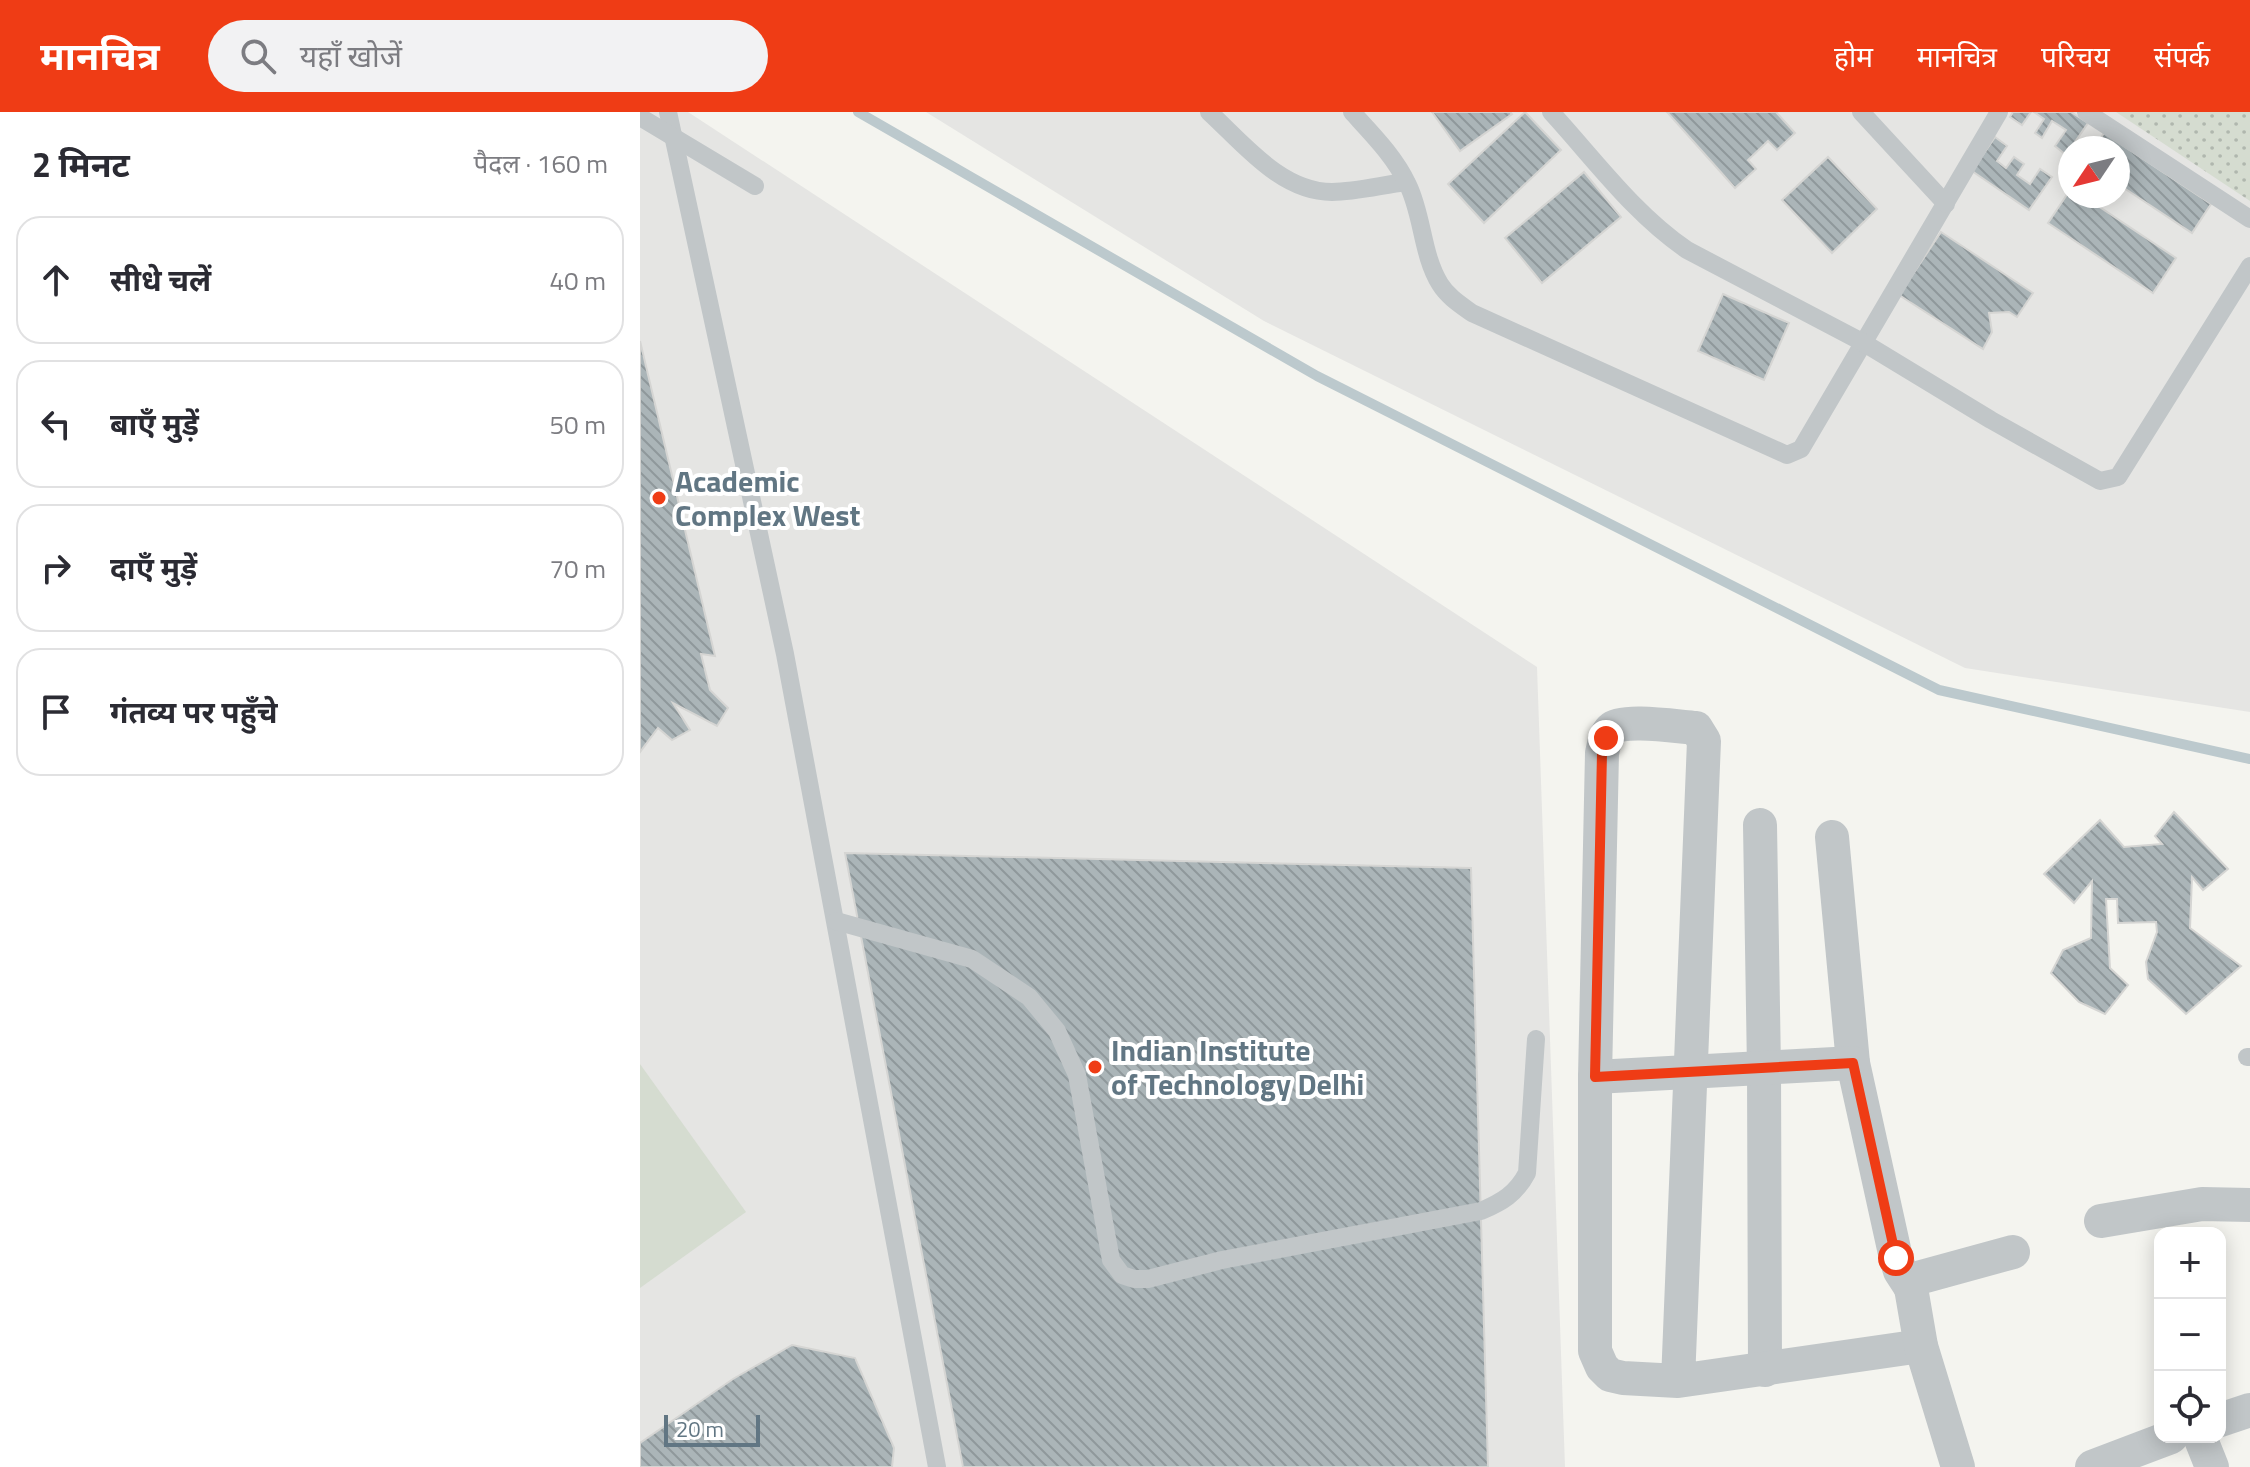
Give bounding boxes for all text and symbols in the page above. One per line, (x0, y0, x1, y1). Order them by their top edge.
search box (208, 20, 768, 92)
text: मानचित्र (40, 27, 160, 85)
text: यहाँ खोजें (300, 33, 402, 79)
icon: search (236, 34, 280, 78)
text: होम (1834, 35, 1873, 78)
text: मानचित्र (1917, 35, 1997, 78)
text: परिचय (2041, 35, 2110, 78)
text: संपर्क (2154, 35, 2210, 78)
north arrow (2058, 136, 2130, 208)
text: 2 मिनट (32, 138, 130, 190)
text: पैदल · 160 m (474, 144, 608, 183)
text: सीधे चलें (110, 257, 211, 303)
icon: ahead (34, 258, 78, 302)
text: 40 m (549, 261, 606, 300)
text: बाएँ मुड़ें (110, 401, 199, 447)
icon: left (34, 402, 78, 446)
text: 50 m (549, 405, 606, 444)
place label: Academic Complex West (675, 458, 861, 538)
marker: Academic Complex West (650, 489, 668, 507)
text: दाएँ मुड़ें (110, 545, 197, 591)
icon: right (34, 546, 78, 590)
text: 70 m (549, 549, 606, 588)
text: गंतव्य पर पहुँचे (110, 689, 277, 735)
icon: arrive (34, 690, 78, 734)
route end (1588, 720, 1624, 756)
place label: Indian Institute of Technology Delhi (1111, 1027, 1364, 1107)
marker: Indian Institute of Technology Delhi (1086, 1058, 1104, 1076)
map controls (2154, 1227, 2226, 1443)
button: + (2154, 1227, 2226, 1299)
route start (1878, 1240, 1914, 1276)
button: − (2154, 1299, 2226, 1371)
button: locate (2154, 1371, 2226, 1443)
scale bar (664, 1411, 760, 1447)
text: 20 m (676, 1412, 724, 1446)

